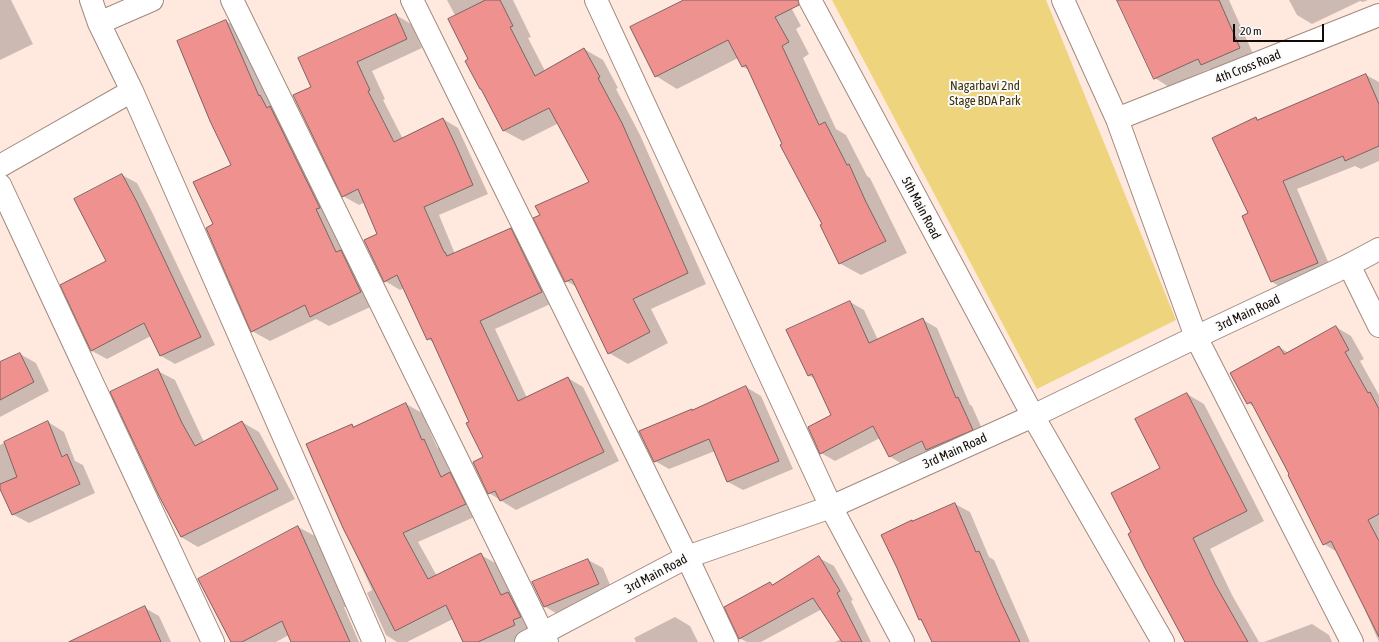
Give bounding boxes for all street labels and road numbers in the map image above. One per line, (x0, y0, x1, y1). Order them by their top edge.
street label: 4th Cross Road (1213, 47, 1283, 87)
street label: 5th Main Road (898, 174, 944, 242)
street label: 3rd Main Road (1214, 291, 1282, 335)
street label: 3rd Main Road (921, 430, 989, 472)
street label: 3rd Main Road (622, 551, 690, 597)

